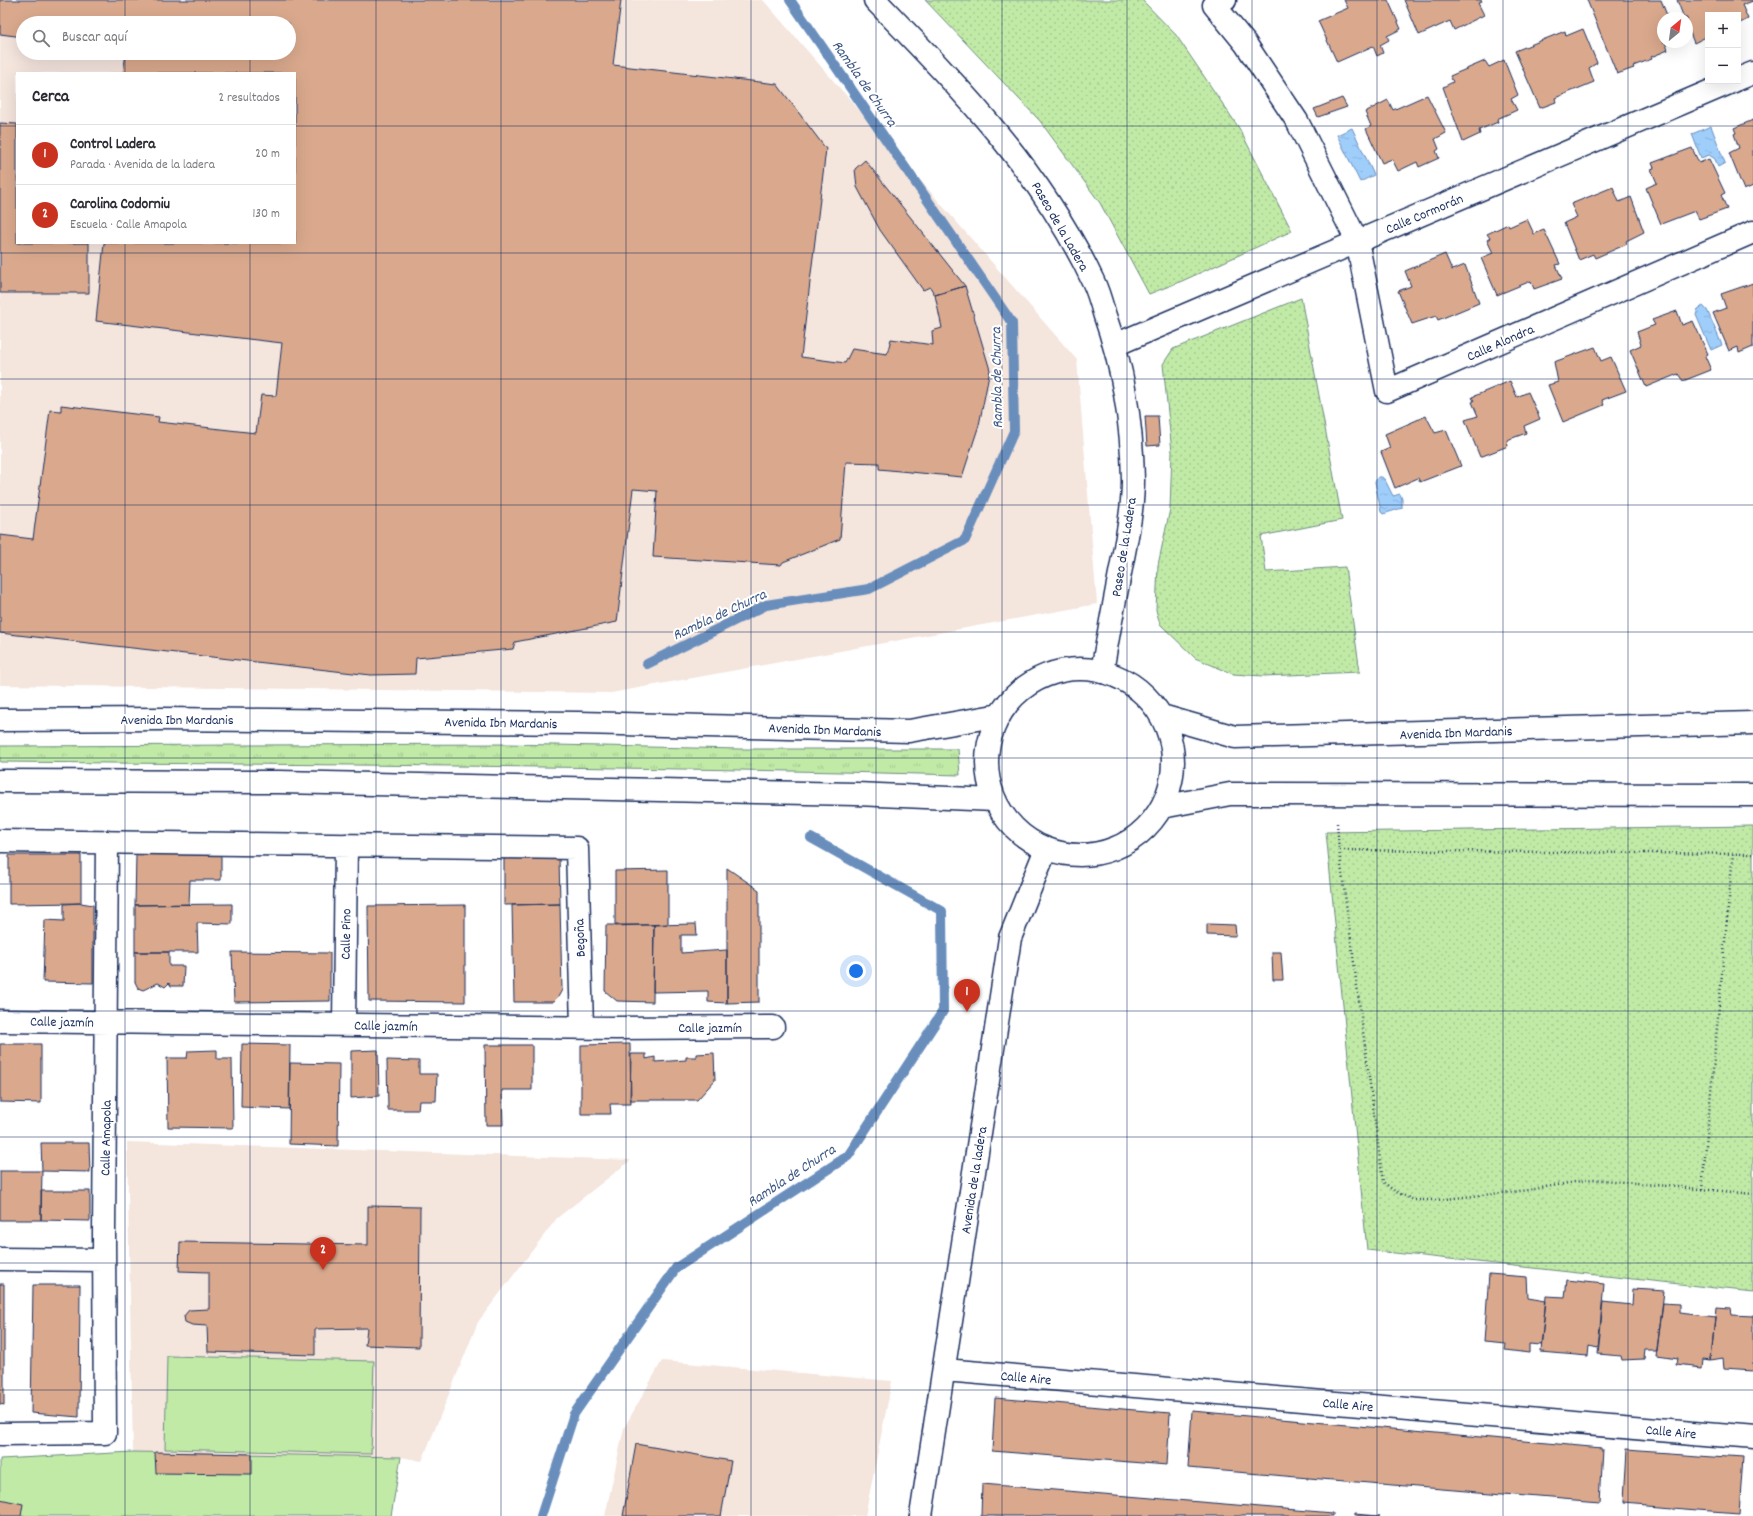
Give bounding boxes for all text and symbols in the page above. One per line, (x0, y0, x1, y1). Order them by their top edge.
north arrow (1657, 12, 1693, 48)
map controls (1705, 12, 1741, 84)
button: + (1705, 12, 1741, 48)
search box (16, 16, 296, 60)
icon: search (30, 27, 52, 49)
text: Buscar aquí (62, 27, 127, 49)
water label: Rambla de Churra (825, 36, 902, 133)
button: − (1705, 48, 1741, 84)
text: Cerca (32, 86, 69, 110)
text: 2 resultados (218, 89, 280, 108)
text: Control Ladera (70, 134, 155, 156)
text: 1 (44, 145, 46, 164)
text: 20 m (255, 145, 280, 164)
text: Parada · Avenida de la ladera (70, 156, 215, 175)
street label: Paseo de la Ladera (1026, 179, 1093, 276)
street label: Calle Cormorán (1383, 190, 1467, 240)
text: Carolina Codorniu (70, 194, 170, 216)
text: 2 (42, 205, 48, 224)
text: 130 m (252, 205, 280, 224)
text: Escuela · Calle Amapola (70, 216, 187, 235)
street label: Calle Alondra (1464, 320, 1538, 368)
water label: Rambla de Churra (986, 326, 1010, 429)
street label: Paseo de la Ladera (1107, 496, 1143, 598)
water label: Rambla de Churra (669, 584, 771, 647)
street label: Avenida Ibn Mardanis (120, 711, 234, 731)
street label: Avenida Ibn Mardanis (444, 713, 558, 735)
street label: Avenida Ibn Mardanis (768, 719, 882, 743)
street label: Avenida Ibn Mardanis (1399, 722, 1513, 746)
street label: Calle Pino (337, 908, 357, 960)
street label: Begoña (570, 918, 592, 957)
your location (846, 961, 866, 981)
pin: 1 (954, 979, 980, 1012)
street label: Calle jazmín (30, 1012, 94, 1034)
street label: Calle jazmín (354, 1016, 418, 1038)
street label: Calle jazmín (678, 1019, 742, 1039)
street label: Calle Amapola (96, 1099, 118, 1176)
street label: Avenida de la ladera (957, 1125, 993, 1235)
water label: Rambla de Churra (744, 1139, 841, 1213)
pin: 2 (310, 1237, 336, 1270)
street label: Calle Aire (1000, 1367, 1052, 1391)
street label: Calle Aire (1322, 1394, 1374, 1418)
street label: Calle Aire (1645, 1421, 1697, 1445)

